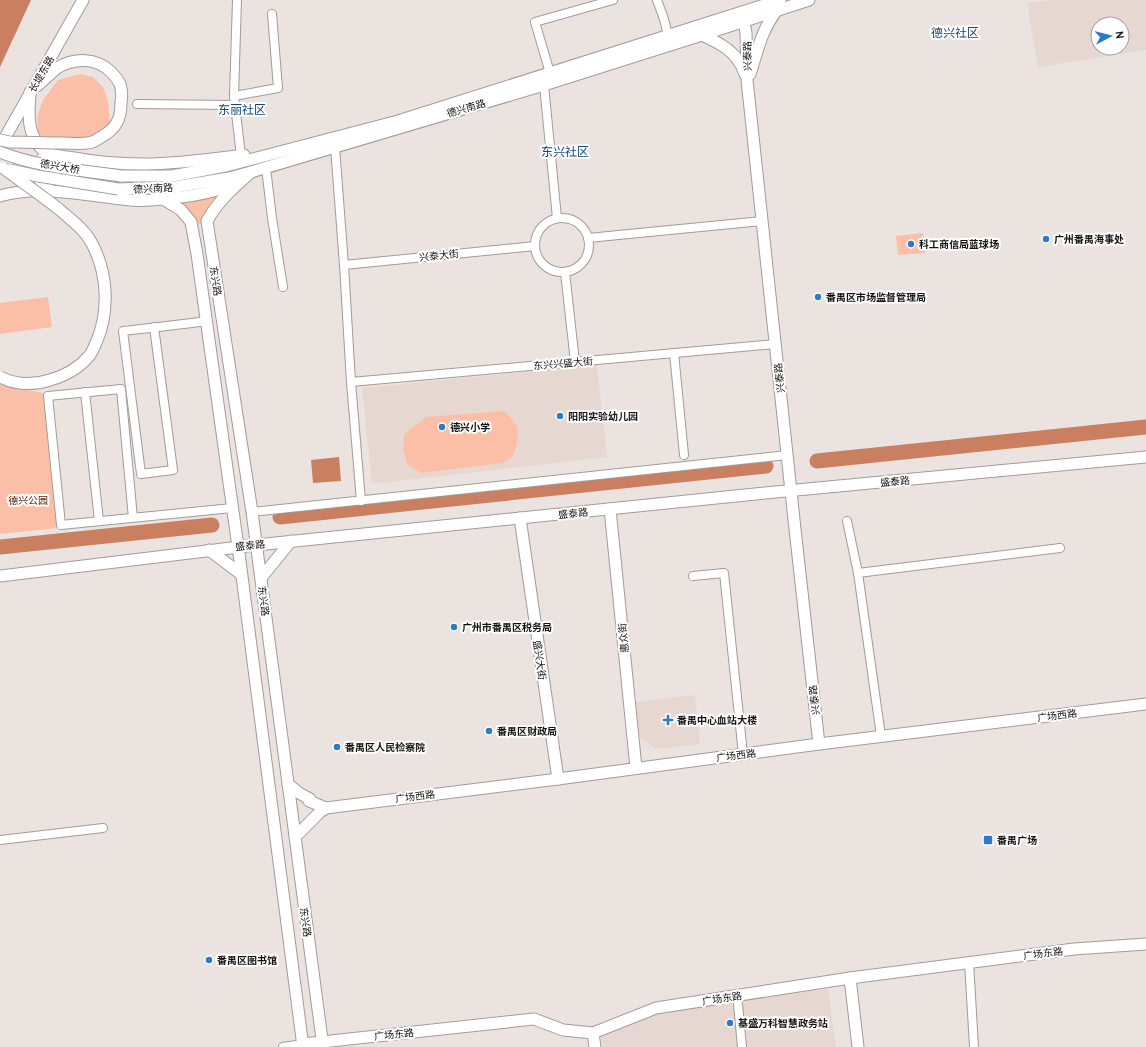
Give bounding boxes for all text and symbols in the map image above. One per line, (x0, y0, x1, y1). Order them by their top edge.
north arrow (1090, 16, 1130, 56)
district label: 德兴社区 (931, 25, 979, 40)
text: N (1113, 30, 1127, 39)
street label: 兴泰路 (741, 41, 754, 71)
street label: 长堤东路 (26, 54, 57, 95)
street label: 德兴南路 (445, 97, 487, 120)
district label: 东丽社区 (218, 102, 266, 117)
district label: 东兴社区 (541, 144, 589, 159)
street label: 德兴大桥 (39, 157, 81, 176)
street label: 德兴南路 (133, 181, 173, 196)
place label: 广州番禺海事处 (1054, 233, 1124, 246)
marker: 广州番禺海事处 (1041, 234, 1051, 244)
place label: 科工商信局蓝球场 (919, 238, 999, 251)
marker: 科工商信局蓝球场 (906, 239, 916, 249)
street label: 兴泰大街 (418, 247, 460, 264)
street label: 东兴路 (207, 265, 224, 297)
place label: 番禺区市场监督管理局 (826, 291, 926, 304)
marker: 番禺区市场监督管理局 (813, 292, 823, 302)
street label: 东兴兴盛大街 (533, 354, 593, 373)
street label: 兴泰路 (771, 362, 788, 394)
place label: 阳阳实验幼儿园 (568, 410, 638, 423)
marker: 阳阳实验幼儿园 (555, 411, 565, 421)
place label: 德兴小学 (450, 421, 490, 434)
marker: 德兴小学 (437, 422, 447, 432)
street label: 盛泰路 (880, 474, 911, 489)
park label: 德兴公园 (8, 494, 48, 507)
street label: 盛泰路 (557, 505, 589, 522)
street label: 盛泰路 (234, 537, 266, 554)
street label: 东兴路 (255, 585, 272, 617)
place label: 广州市番禺区税务局 (462, 621, 552, 634)
marker: 广州市番禺区税务局 (449, 622, 459, 632)
street label: 惠众街 (615, 622, 632, 654)
street label: 盛兴大街 (530, 639, 549, 681)
street label: 兴泰路 (806, 684, 823, 716)
street label: 广场西路 (1036, 707, 1078, 724)
marker: 番禺中心血站大楼 (662, 714, 674, 726)
place label: 番禺中心血站大楼 (677, 714, 757, 727)
place label: 番禺区财政局 (497, 725, 557, 738)
marker: 番禺区财政局 (484, 726, 494, 736)
place label: 番禺区人民检察院 (345, 741, 425, 754)
marker: 番禺区人民检察院 (332, 742, 342, 752)
street label: 广场西路 (715, 747, 757, 764)
street label: 广场西路 (394, 788, 436, 805)
marker: 番禺广场 (982, 834, 994, 846)
place label: 番禺广场 (997, 834, 1037, 847)
street label: 东兴路 (297, 906, 314, 938)
street label: 广场东路 (1022, 945, 1064, 962)
place label: 番禺区图书馆 (217, 954, 277, 967)
marker: 番禺区图书馆 (204, 955, 214, 965)
street label: 广场东路 (701, 989, 743, 1008)
place label: 基盛万科智慧政务站 (738, 1017, 828, 1030)
marker: 基盛万科智慧政务站 (725, 1018, 735, 1028)
street label: 广场东路 (373, 1026, 415, 1043)

